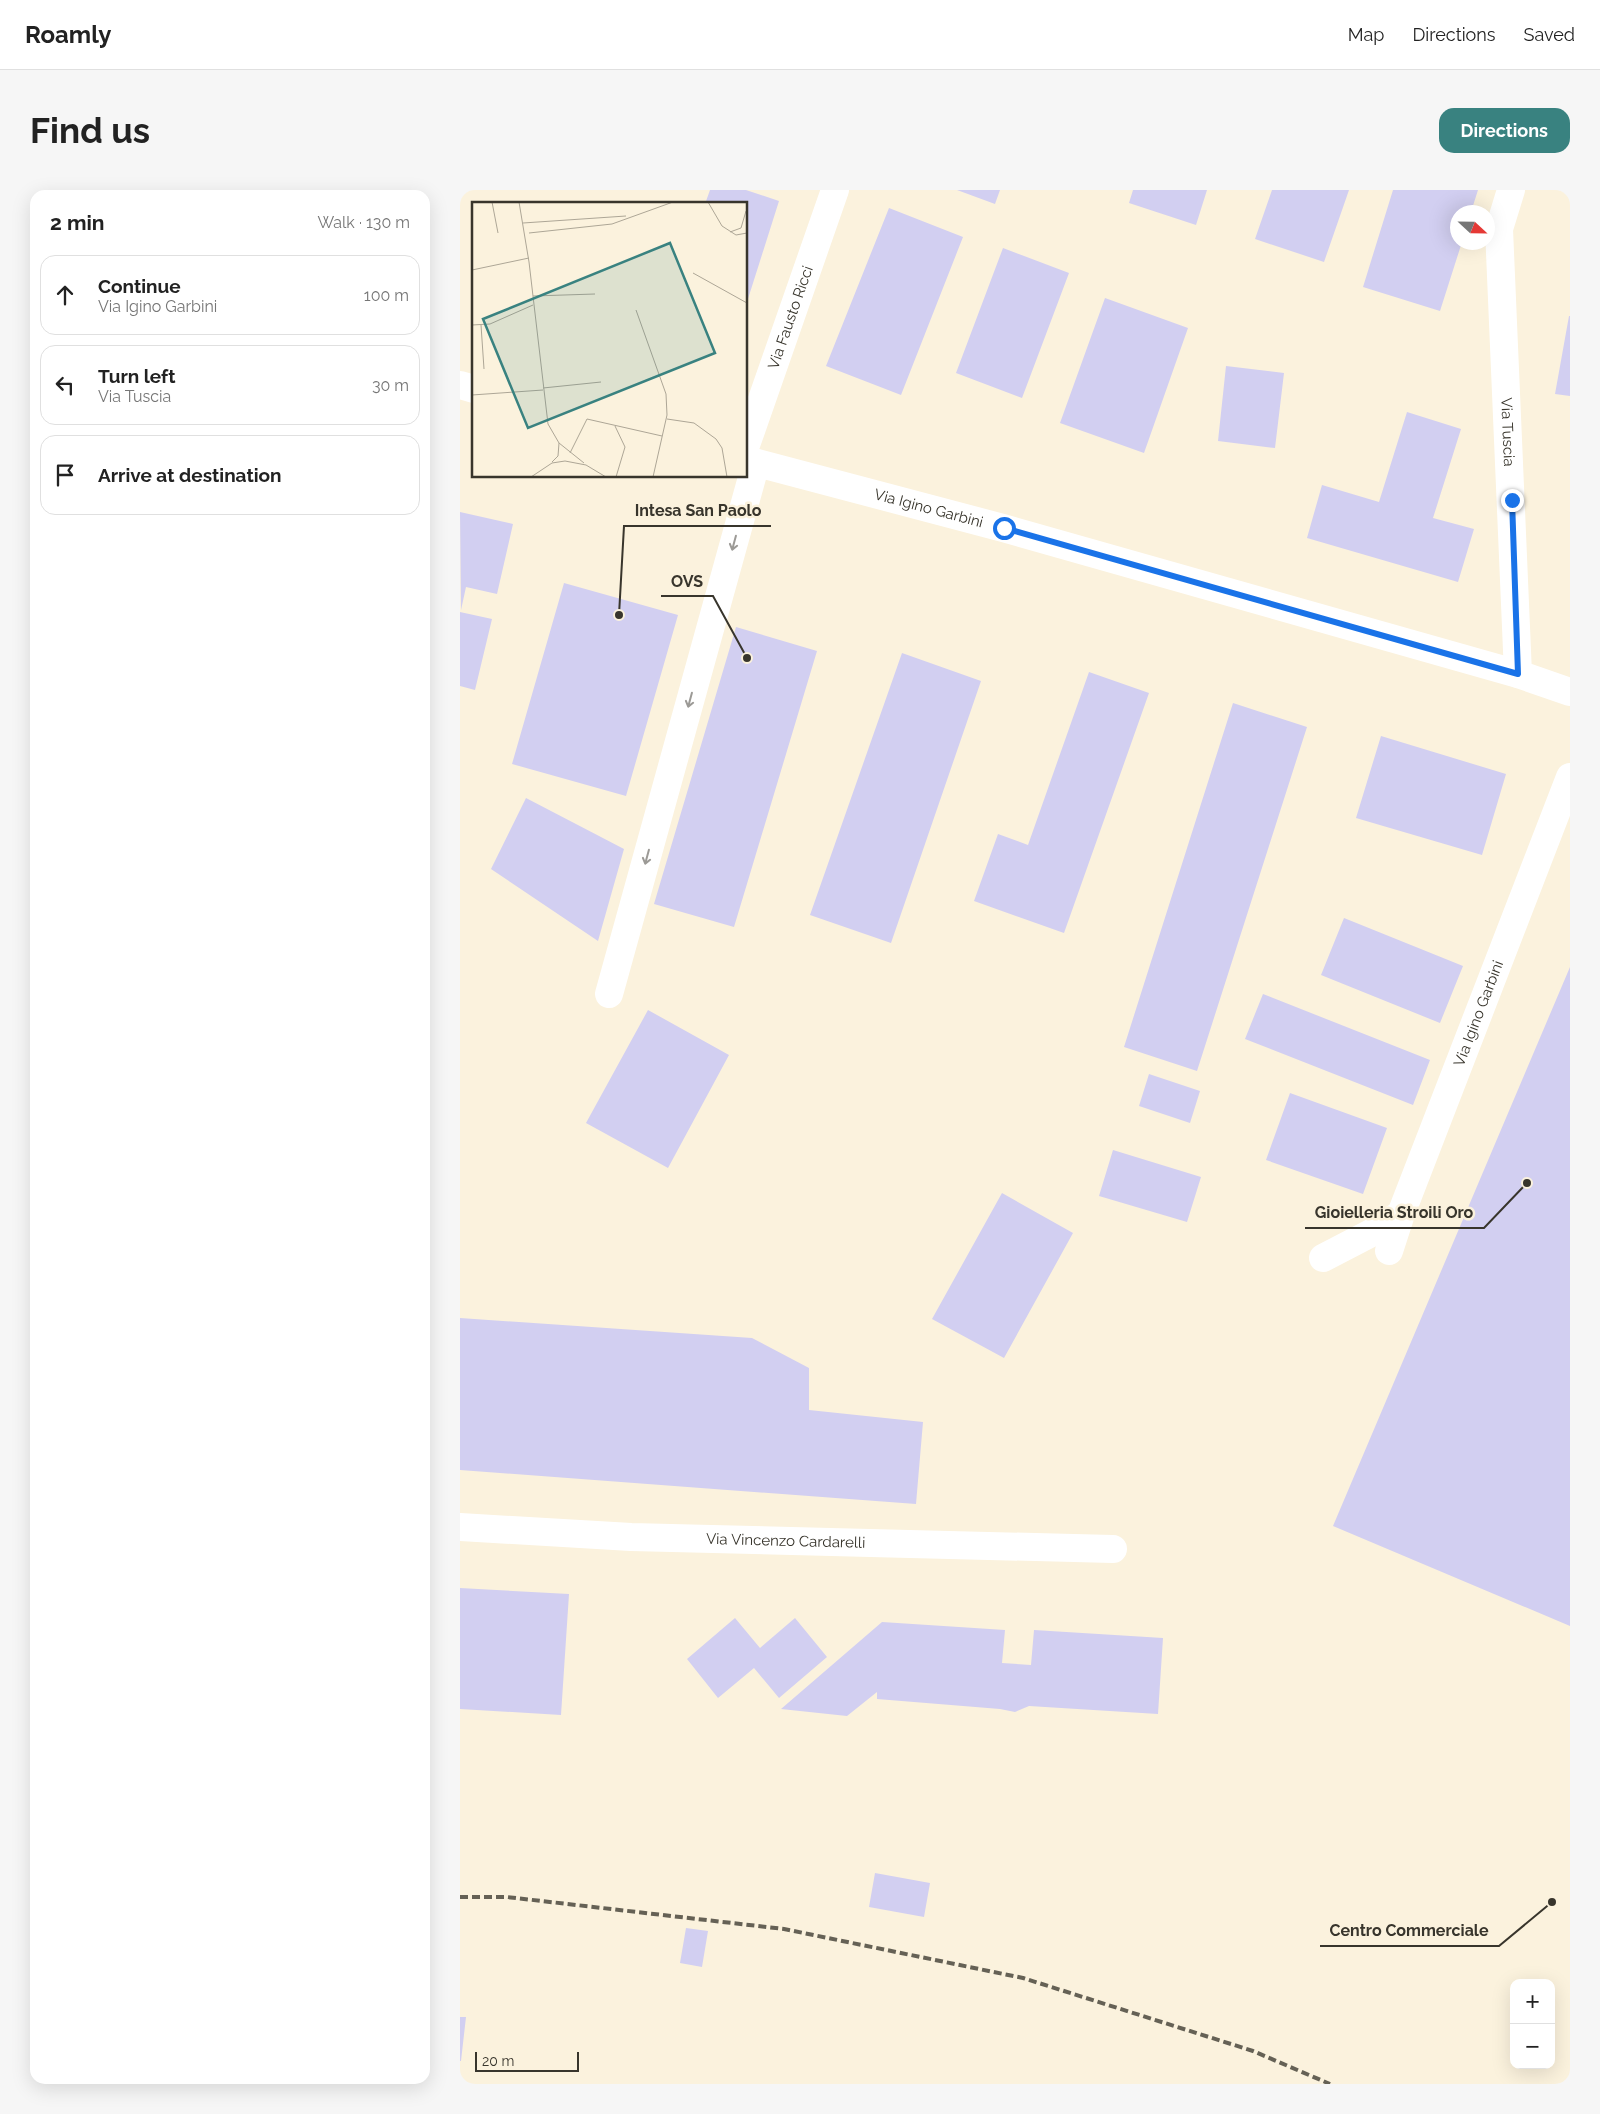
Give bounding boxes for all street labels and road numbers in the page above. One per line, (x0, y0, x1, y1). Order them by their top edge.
street label: Via Fausto Ricci (764, 264, 817, 372)
street label: Via Tuscia (1497, 397, 1518, 467)
street label: Via Igino Garbini (872, 485, 985, 531)
street label: Via Igino Garbini (1450, 958, 1507, 1069)
street label: Via Vincenzo Cardarelli (706, 1530, 866, 1552)

